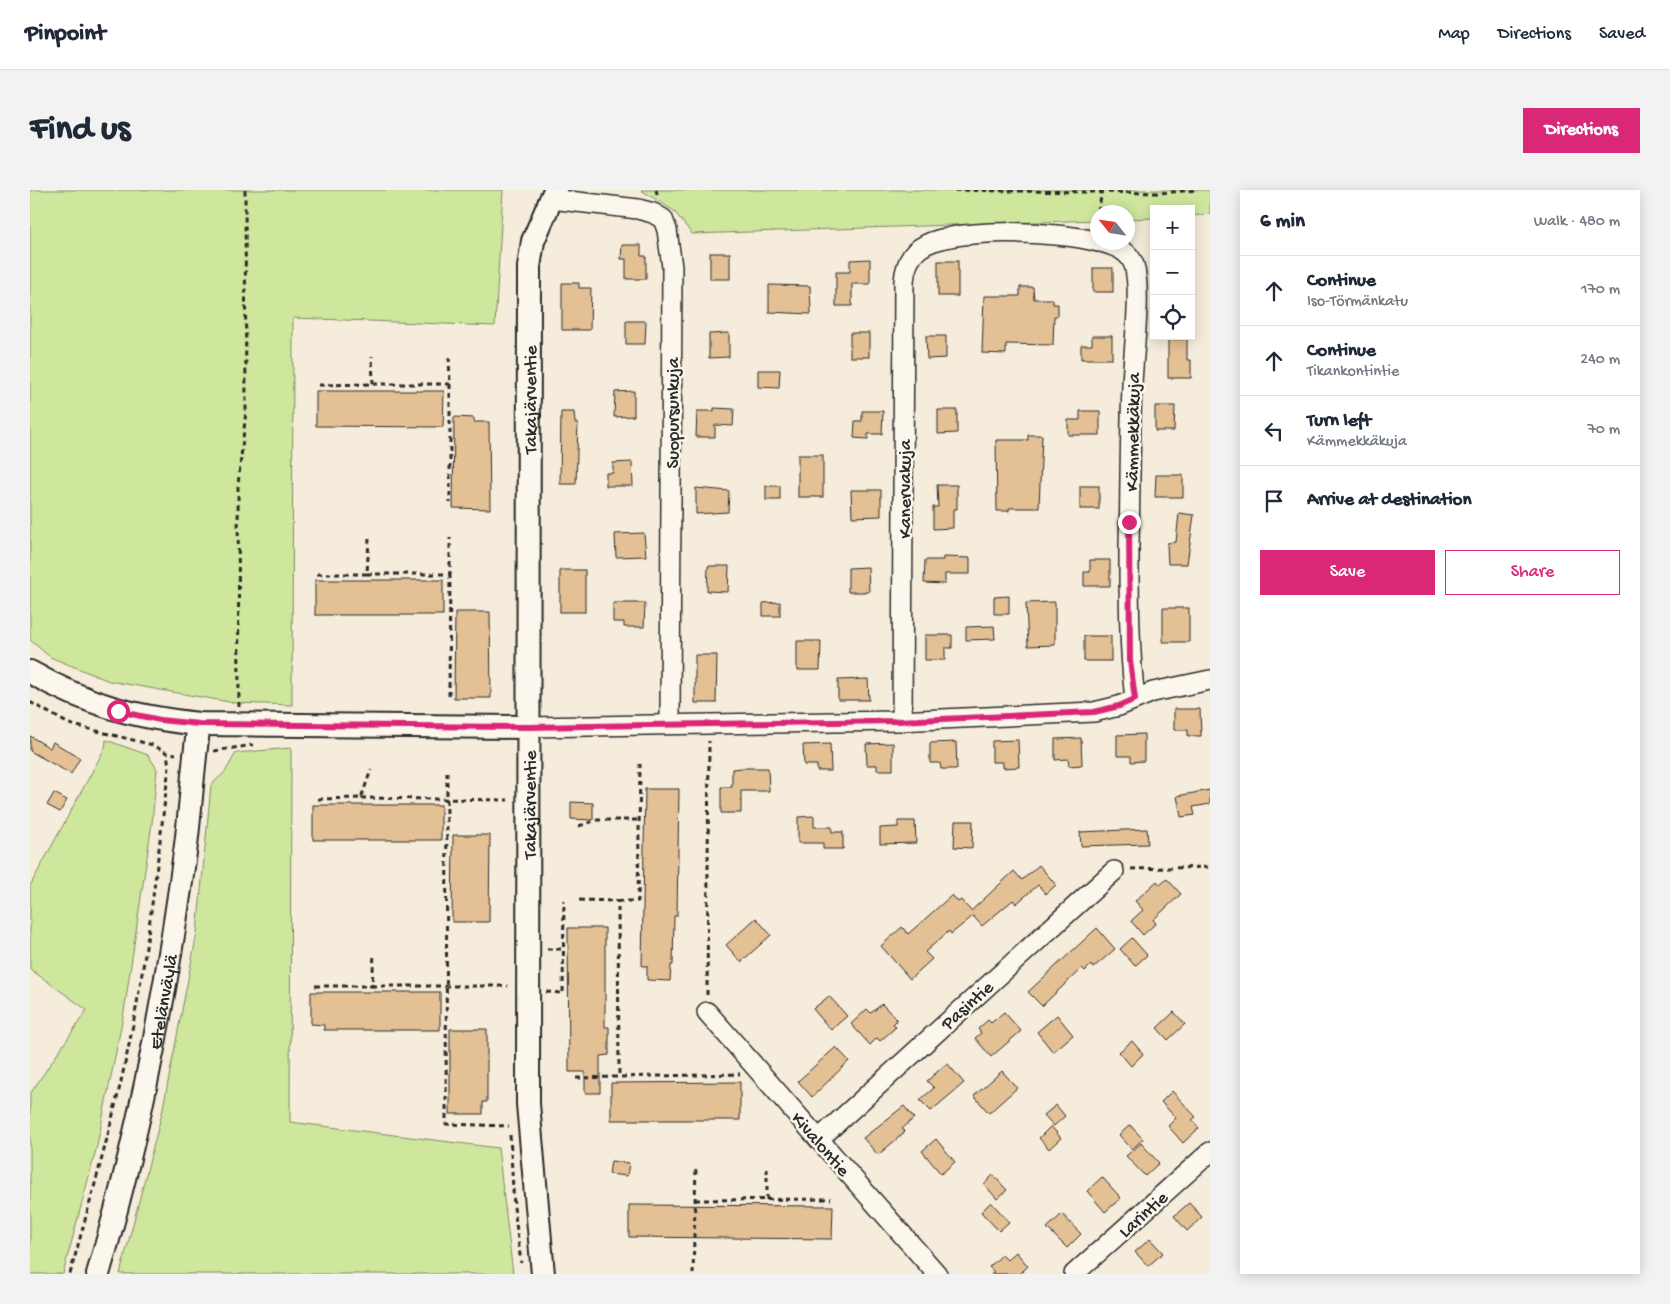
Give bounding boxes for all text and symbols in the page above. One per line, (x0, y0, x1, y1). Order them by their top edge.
text: Pinpoint (25, 20, 106, 49)
text: Map (1438, 24, 1470, 45)
text: Directions (1498, 24, 1571, 45)
text: Saved (1599, 24, 1645, 45)
button: Directions (1523, 108, 1640, 153)
text: Find us (30, 110, 130, 151)
north arrow (1090, 205, 1135, 250)
map controls (1150, 205, 1195, 340)
button: + (1150, 205, 1195, 250)
text: 6 min (1260, 210, 1305, 235)
text: Walk · 480 m (1534, 213, 1620, 232)
button: − (1150, 250, 1195, 295)
text: Continue (1307, 270, 1376, 293)
icon: ahead (1260, 277, 1288, 305)
text: 170 m (1581, 281, 1620, 300)
text: Iso-Törmänkatu (1307, 293, 1408, 312)
button: locate (1150, 295, 1195, 340)
text: Continue (1307, 340, 1376, 363)
street label: Takajärventie (521, 345, 544, 455)
icon: ahead (1260, 347, 1288, 375)
text: 240 m (1580, 351, 1620, 370)
street label: Suopursunkuja (663, 356, 686, 469)
text: Tikankontintie (1307, 363, 1399, 382)
street label: Kämmekkäkuja (1122, 371, 1147, 492)
text: Turn left (1307, 410, 1371, 433)
icon: left (1260, 417, 1288, 445)
text: 70 m (1587, 421, 1620, 440)
text: Kämmekkäkuja (1307, 433, 1407, 452)
street label: Kanervakuja (895, 438, 918, 538)
icon: arrive (1260, 487, 1288, 515)
text: Arrive at destination (1307, 489, 1471, 512)
route end (1118, 511, 1141, 534)
button: Save (1260, 550, 1435, 595)
button: Share (1445, 550, 1620, 595)
route start (107, 700, 130, 723)
street label: Takajärventie (520, 750, 543, 860)
street label: Etelänväylä (145, 951, 185, 1052)
street label: Pasintie (937, 977, 1000, 1037)
street label: Kivalontie (785, 1108, 854, 1183)
street label: Larintie (1115, 1187, 1174, 1244)

